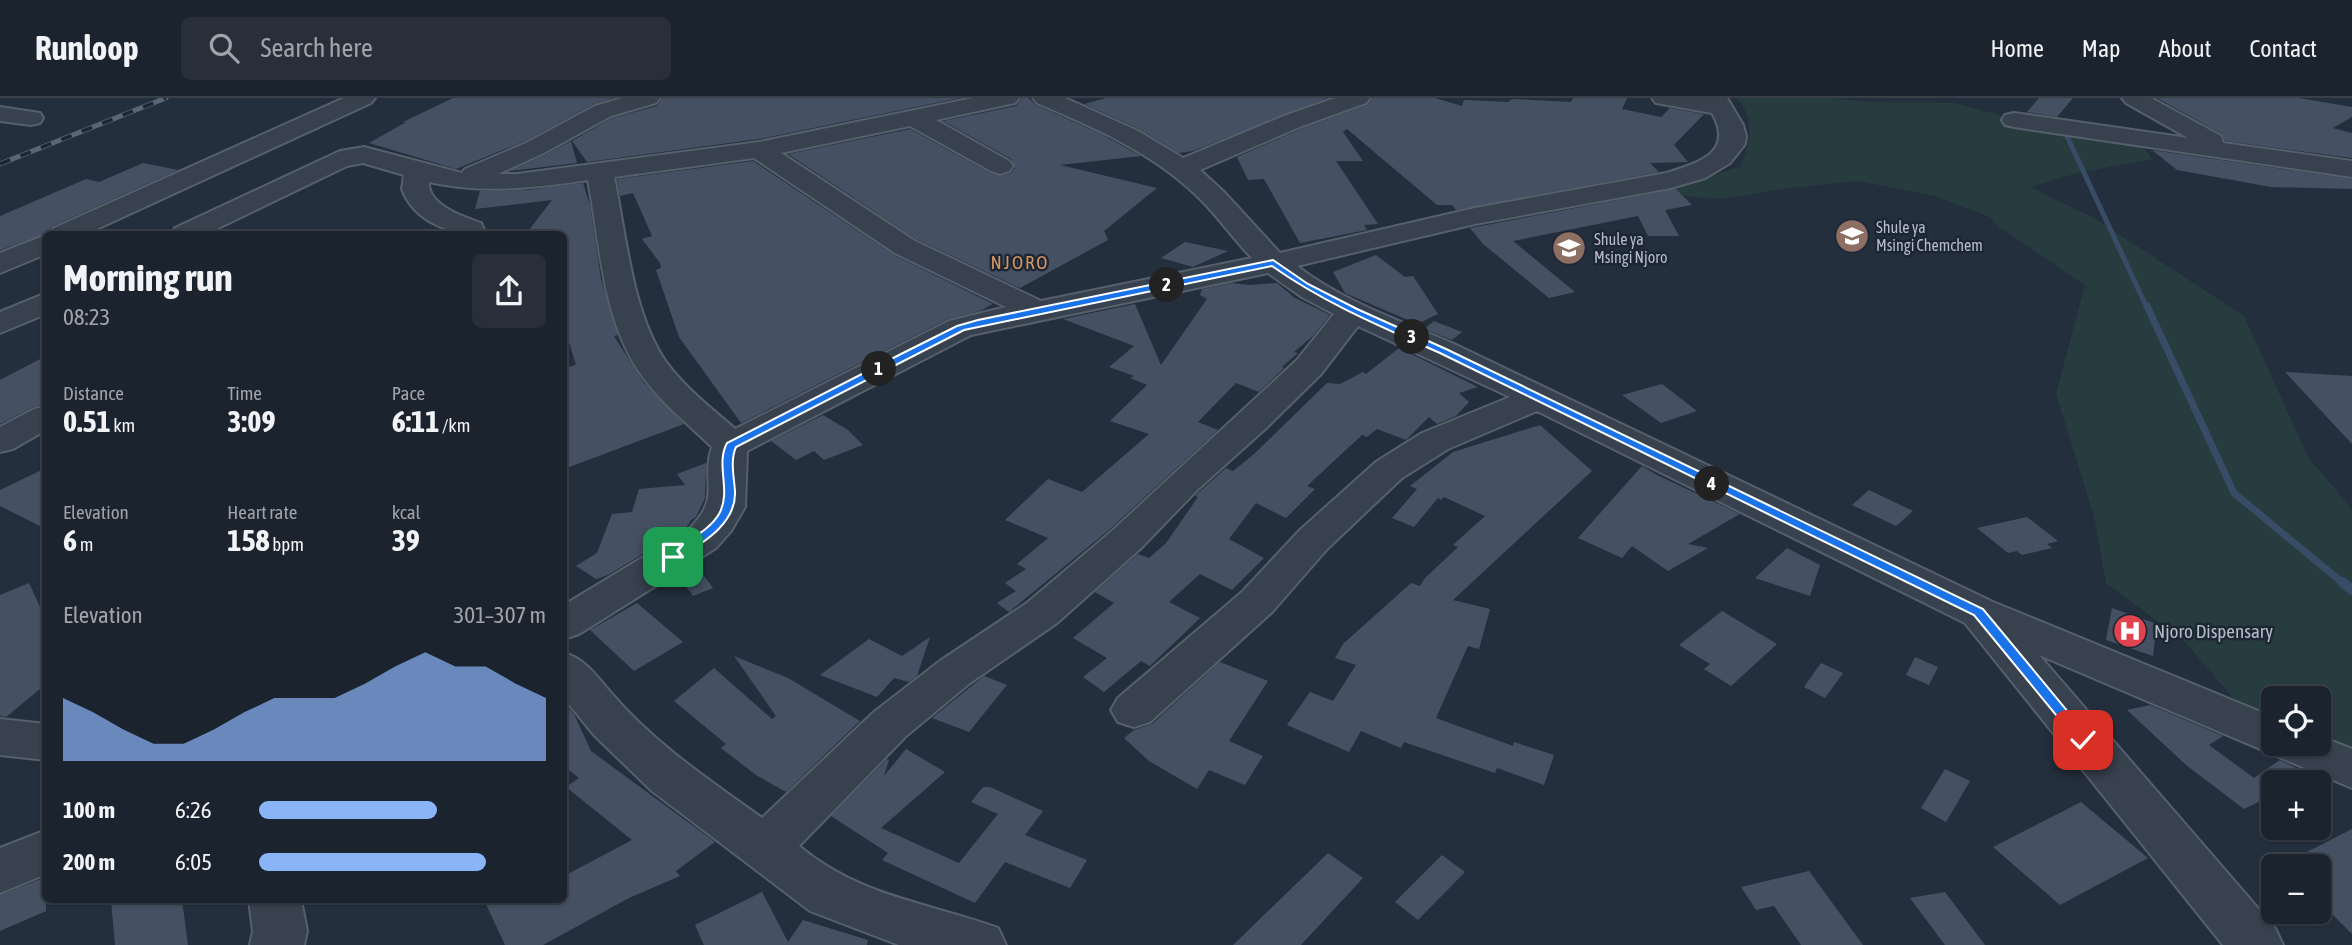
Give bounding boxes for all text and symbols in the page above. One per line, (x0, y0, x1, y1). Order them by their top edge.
search box (181, 17, 671, 80)
text: Runloop (35, 29, 139, 67)
icon: search (205, 29, 243, 67)
text: Search here (261, 33, 373, 63)
text: Home (1990, 35, 2044, 62)
text: Map (2082, 35, 2120, 62)
text: About (2158, 35, 2211, 62)
text: Contact (2249, 35, 2317, 62)
school or university icon: Shule ya Msingi Chemchem (1833, 217, 1871, 255)
place label: Shule ya Msingi Chemchem (1876, 218, 1983, 255)
school or university icon: Shule ya Msingi Njoro (1550, 229, 1588, 267)
place label: Shule ya Msingi Njoro (1594, 230, 1667, 267)
district label: NJORO (991, 251, 1049, 273)
button: share (472, 254, 546, 328)
text: Morning run (63, 256, 233, 299)
pin: 2 (1150, 268, 1184, 302)
text: 2 (1162, 273, 1171, 295)
text: 08:23 (63, 304, 110, 330)
pin: 3 (1394, 320, 1430, 354)
text: 3 (1407, 325, 1416, 347)
pin: 1 (862, 352, 896, 386)
text: 1 (874, 357, 883, 379)
text: Distance (63, 382, 124, 404)
text: Time (227, 382, 262, 404)
text: Pace (392, 382, 425, 404)
text: 0.51 (63, 404, 111, 438)
text: 3:09 (227, 404, 276, 438)
text: 6:11 (392, 404, 439, 438)
text: km (111, 414, 135, 436)
text: /km (439, 414, 470, 436)
pin: 4 (1694, 466, 1730, 502)
text: 4 (1707, 472, 1716, 494)
text: Elevation (63, 501, 129, 523)
text: Heart rate (227, 501, 297, 523)
text: kcal (392, 501, 421, 523)
text: 6 (63, 523, 77, 557)
text: 158 (227, 523, 270, 557)
text: 39 (392, 523, 420, 557)
pin (643, 527, 703, 587)
text: m (77, 533, 93, 555)
text: bpm (270, 533, 304, 555)
icon: arrive (654, 538, 692, 576)
text: Elevation (63, 602, 143, 628)
text: 301–307 m (453, 602, 546, 628)
hospital icon: Njoro Dispensary (2111, 612, 2149, 650)
place label: Njoro Dispensary (2154, 620, 2273, 642)
map controls (2261, 686, 2331, 924)
button: locate (2261, 686, 2331, 756)
pin (2053, 710, 2113, 770)
icon: check (2064, 721, 2102, 759)
button: + (2261, 770, 2331, 840)
text: 100 m (63, 797, 115, 823)
text: 6:26 (175, 797, 212, 823)
text: 200 m (63, 849, 115, 875)
text: 6:05 (175, 849, 212, 875)
button: − (2261, 854, 2331, 924)

